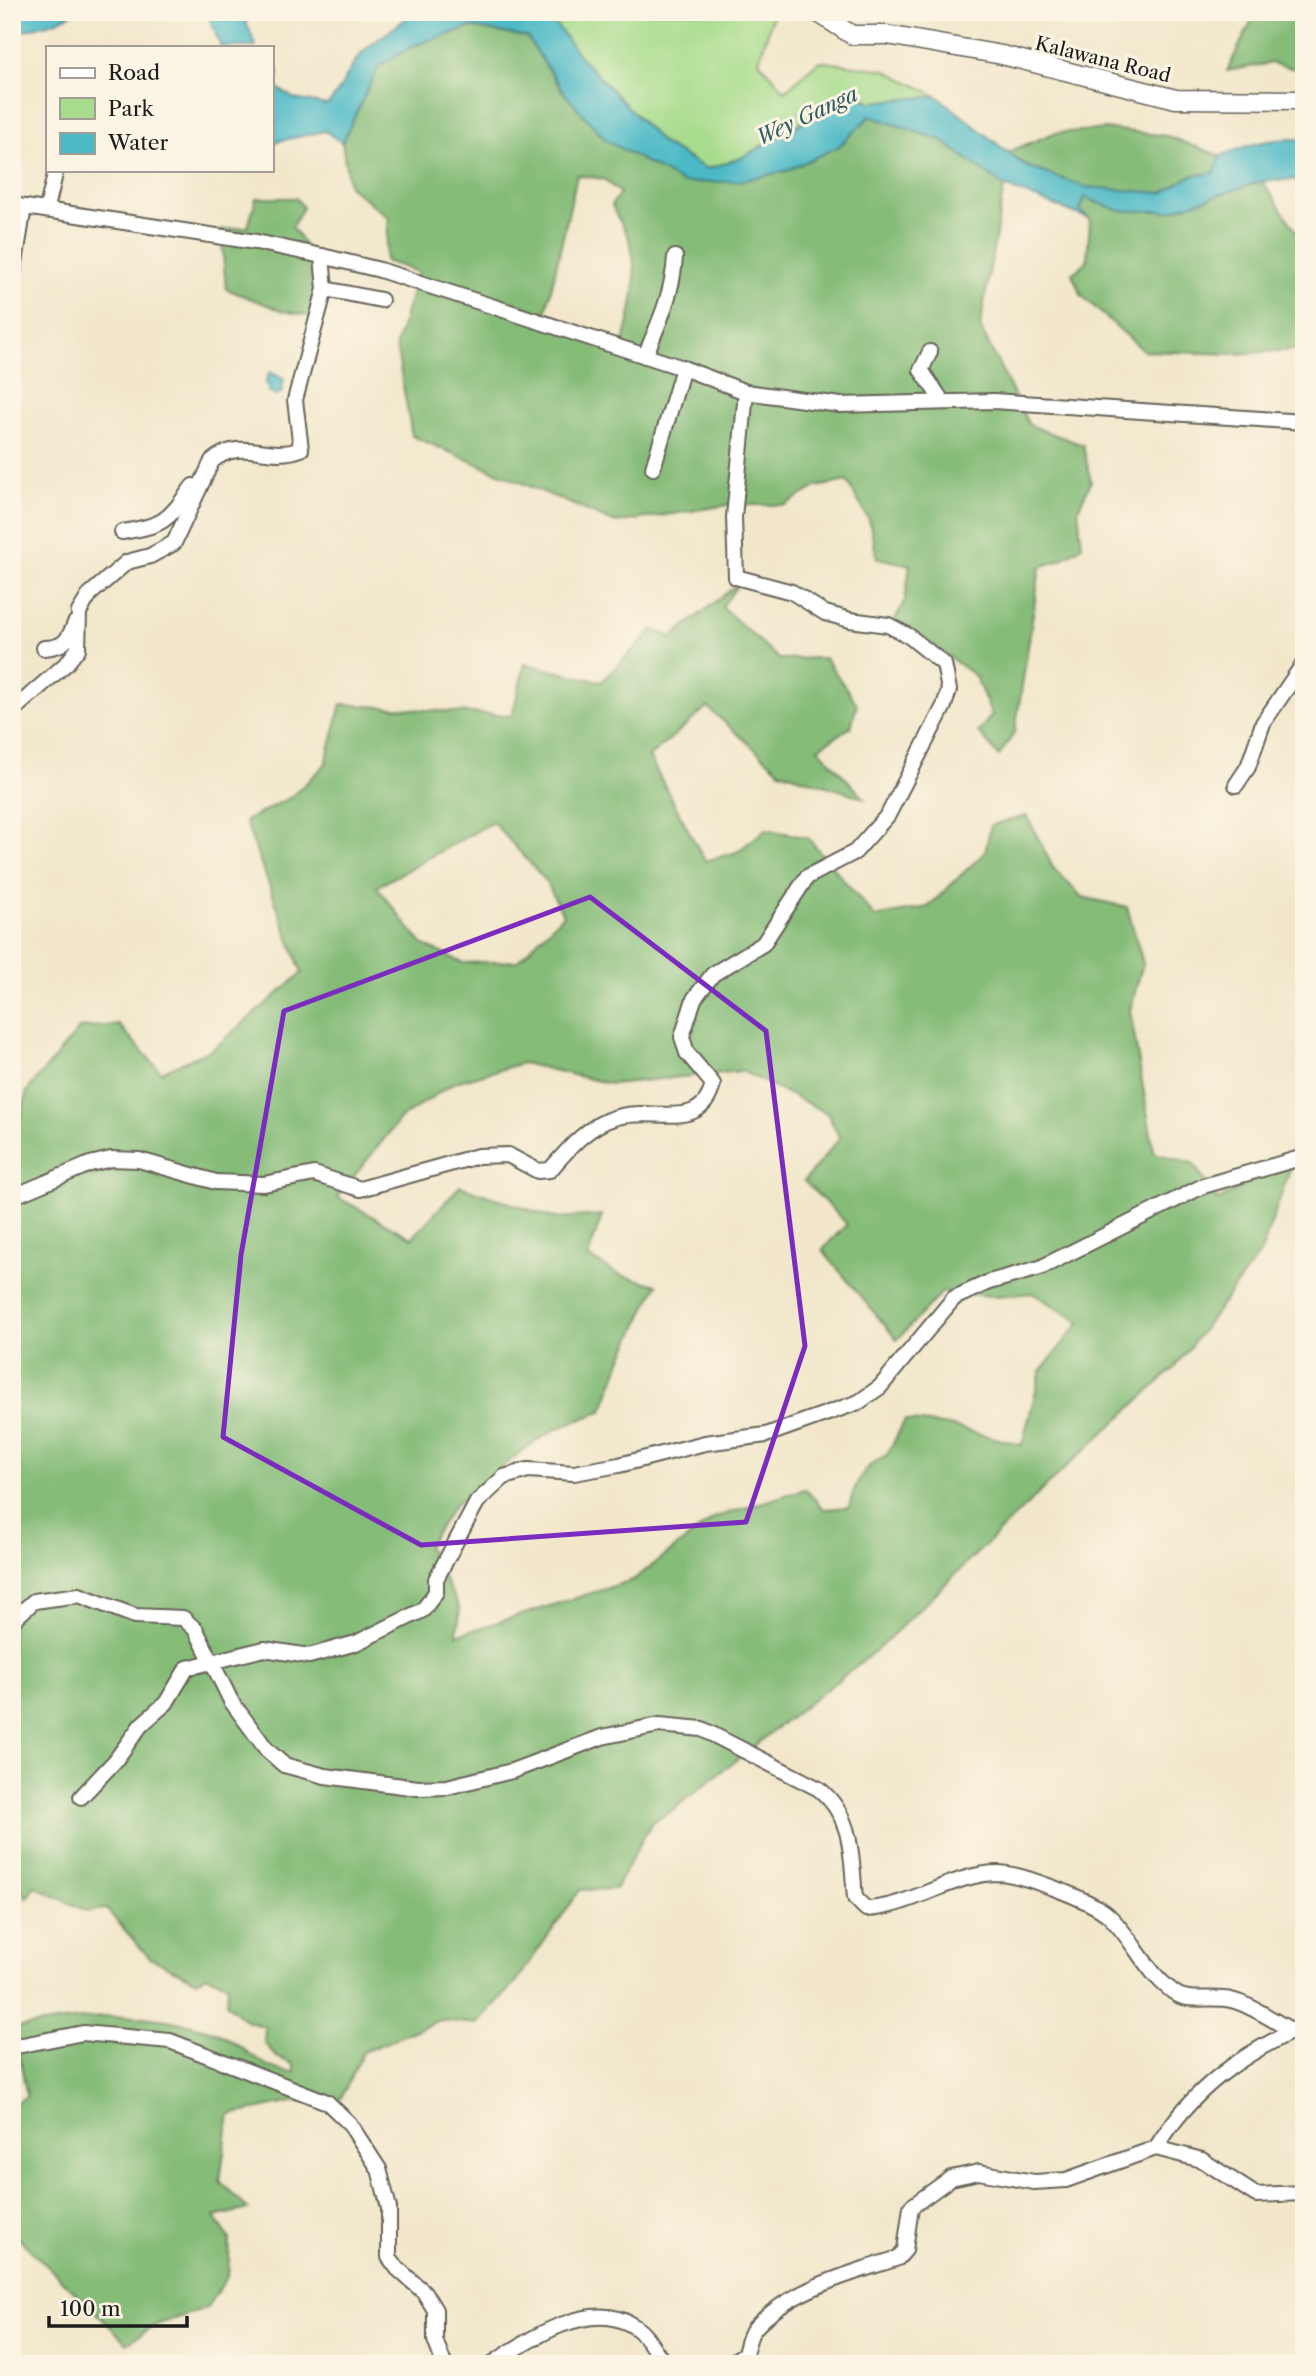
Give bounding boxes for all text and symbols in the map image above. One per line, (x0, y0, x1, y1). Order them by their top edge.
street label: Kalawana Road (1033, 32, 1173, 88)
legend (46, 46, 273, 172)
text: Road (108, 60, 160, 85)
water label: Wey Ganga (752, 81, 862, 150)
text: Park (108, 96, 154, 121)
text: Water (107, 130, 168, 155)
scale bar (49, 2285, 187, 2329)
text: 100 m (60, 2296, 121, 2321)

